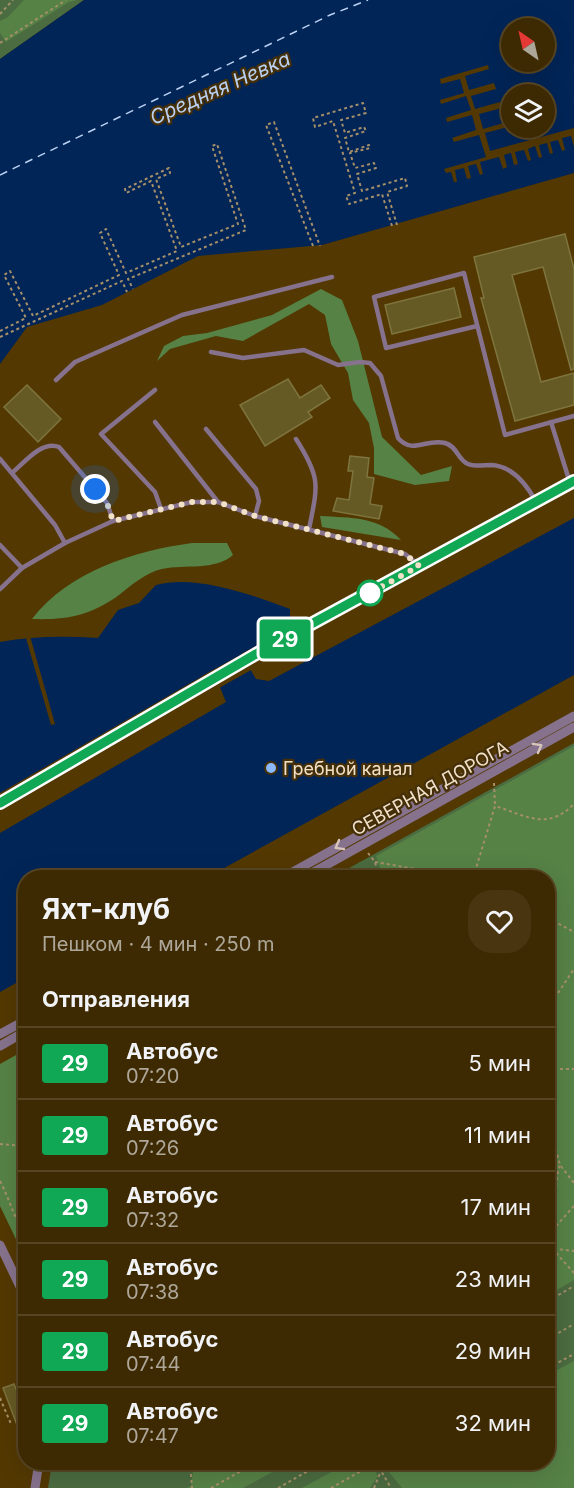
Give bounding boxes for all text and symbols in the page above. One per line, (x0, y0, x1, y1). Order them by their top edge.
north arrow (501, 18, 555, 72)
map controls (501, 18, 555, 138)
water label: Средняя Невка (146, 46, 294, 130)
button: layers (501, 84, 555, 138)
your location (80, 474, 110, 504)
unlabelled marker (357, 580, 383, 606)
line badge: 29 (258, 620, 312, 658)
text: 29 (272, 627, 298, 652)
street label: СЕВЕРНАЯ ДОРОГА (348, 736, 512, 840)
one-way arrow (532, 743, 542, 754)
place label: Гребной канал (283, 758, 413, 779)
marker: Гребной канал (264, 761, 278, 775)
one-way arrow (335, 839, 345, 850)
button: heart (468, 890, 531, 953)
text: Яхт-клуб (42, 892, 170, 926)
text: Пешком · 4 мин · 250 m (42, 932, 275, 956)
text: Отправления (42, 986, 190, 1012)
text: Автобус (126, 1038, 219, 1064)
text: 5 мин (468, 1050, 531, 1076)
text: 29 (62, 1051, 88, 1076)
text: 07:20 (126, 1064, 179, 1088)
text: Автобус (126, 1110, 219, 1136)
text: 11 мин (464, 1122, 531, 1148)
text: 29 (62, 1123, 88, 1148)
text: 07:26 (126, 1136, 179, 1160)
text: Автобус (126, 1182, 219, 1208)
text: 17 мин (460, 1194, 531, 1220)
text: 29 (62, 1195, 88, 1220)
text: 07:32 (126, 1208, 179, 1232)
text: Автобус (126, 1254, 219, 1280)
text: 23 мин (455, 1266, 531, 1292)
text: 29 (62, 1267, 88, 1292)
text: 07:38 (126, 1280, 179, 1304)
text: Автобус (126, 1326, 219, 1352)
text: 29 мин (455, 1338, 531, 1364)
text: 29 (62, 1339, 88, 1364)
text: 07:44 (126, 1352, 180, 1376)
text: Автобус (126, 1398, 219, 1424)
text: 32 мин (455, 1410, 531, 1436)
text: 29 (62, 1411, 88, 1436)
text: 07:47 (126, 1424, 179, 1448)

